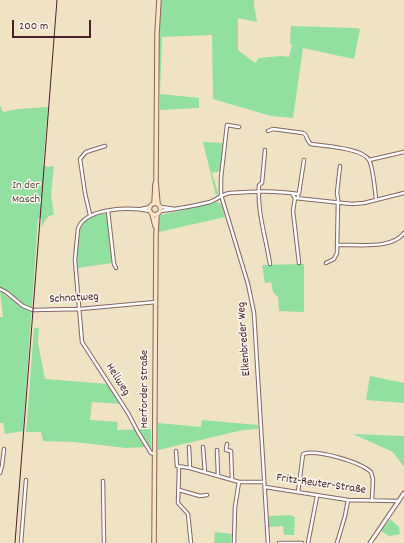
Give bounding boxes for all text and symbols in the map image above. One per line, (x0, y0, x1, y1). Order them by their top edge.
scale bar (14, 12, 93, 38)
text: 200 m (19, 18, 48, 35)
park label: In der Masch (12, 179, 40, 207)
street label: Schnatweg (49, 291, 99, 307)
street label: Elkenbreder Weg (235, 301, 255, 377)
street label: Herforder Straße (138, 350, 152, 428)
street label: Hellweg (102, 361, 132, 399)
street label: Fritz-Reuter-Straße (275, 472, 367, 498)

